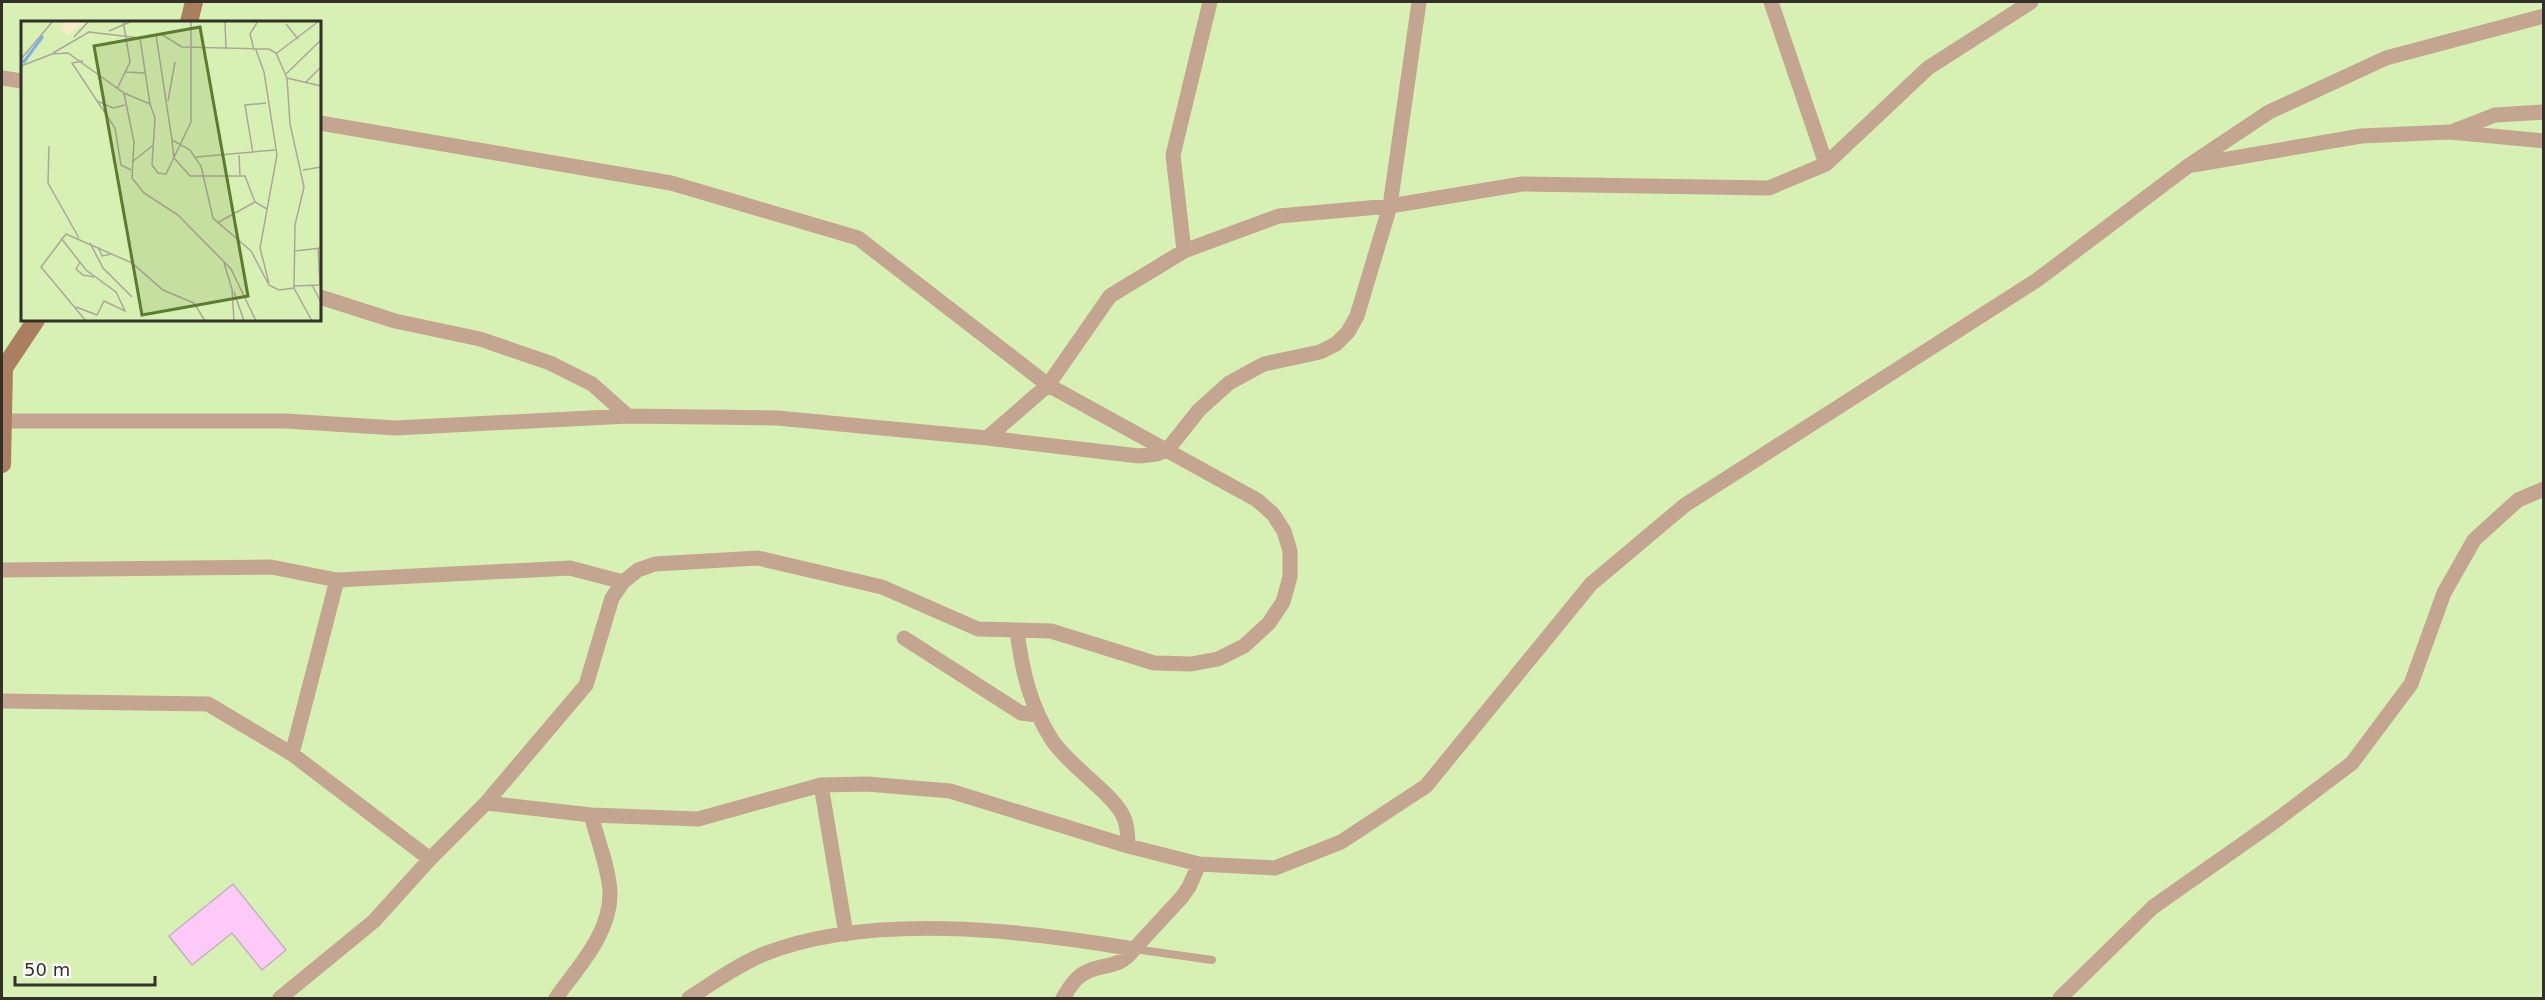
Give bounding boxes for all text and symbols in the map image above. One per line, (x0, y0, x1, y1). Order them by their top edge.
inset map (21, 21, 321, 321)
scale bar (15, 949, 154, 987)
text: 50 m (24, 959, 70, 980)

